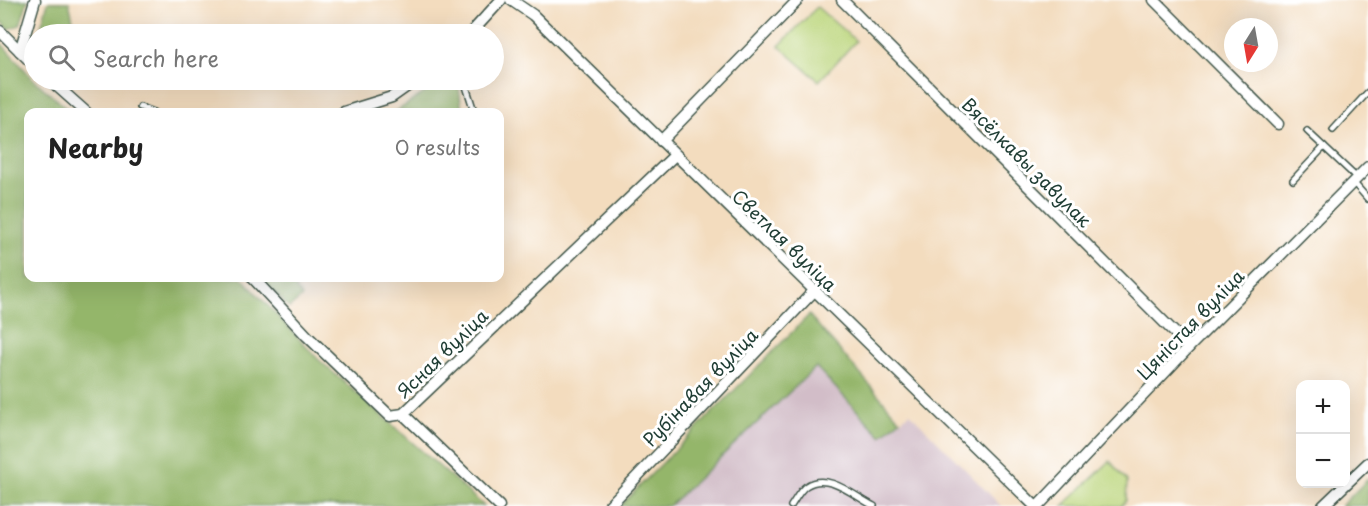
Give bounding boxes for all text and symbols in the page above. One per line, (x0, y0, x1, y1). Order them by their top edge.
north arrow (1224, 18, 1278, 72)
search box (24, 24, 504, 90)
icon: search (45, 41, 78, 74)
text: Search here (93, 41, 219, 74)
street label: Вясёлкавы завулак (956, 91, 1098, 233)
text: Nearby (48, 128, 143, 167)
text: 0 results (395, 132, 480, 162)
street label: Светлая вуліца (726, 183, 844, 297)
street label: Цяністая вуліца (1130, 263, 1250, 385)
street label: Ясная вуліца (390, 302, 494, 404)
street label: Рубінавая вуліца (636, 322, 764, 452)
map controls (1296, 380, 1350, 488)
button: + (1296, 380, 1350, 434)
button: − (1296, 434, 1350, 488)

